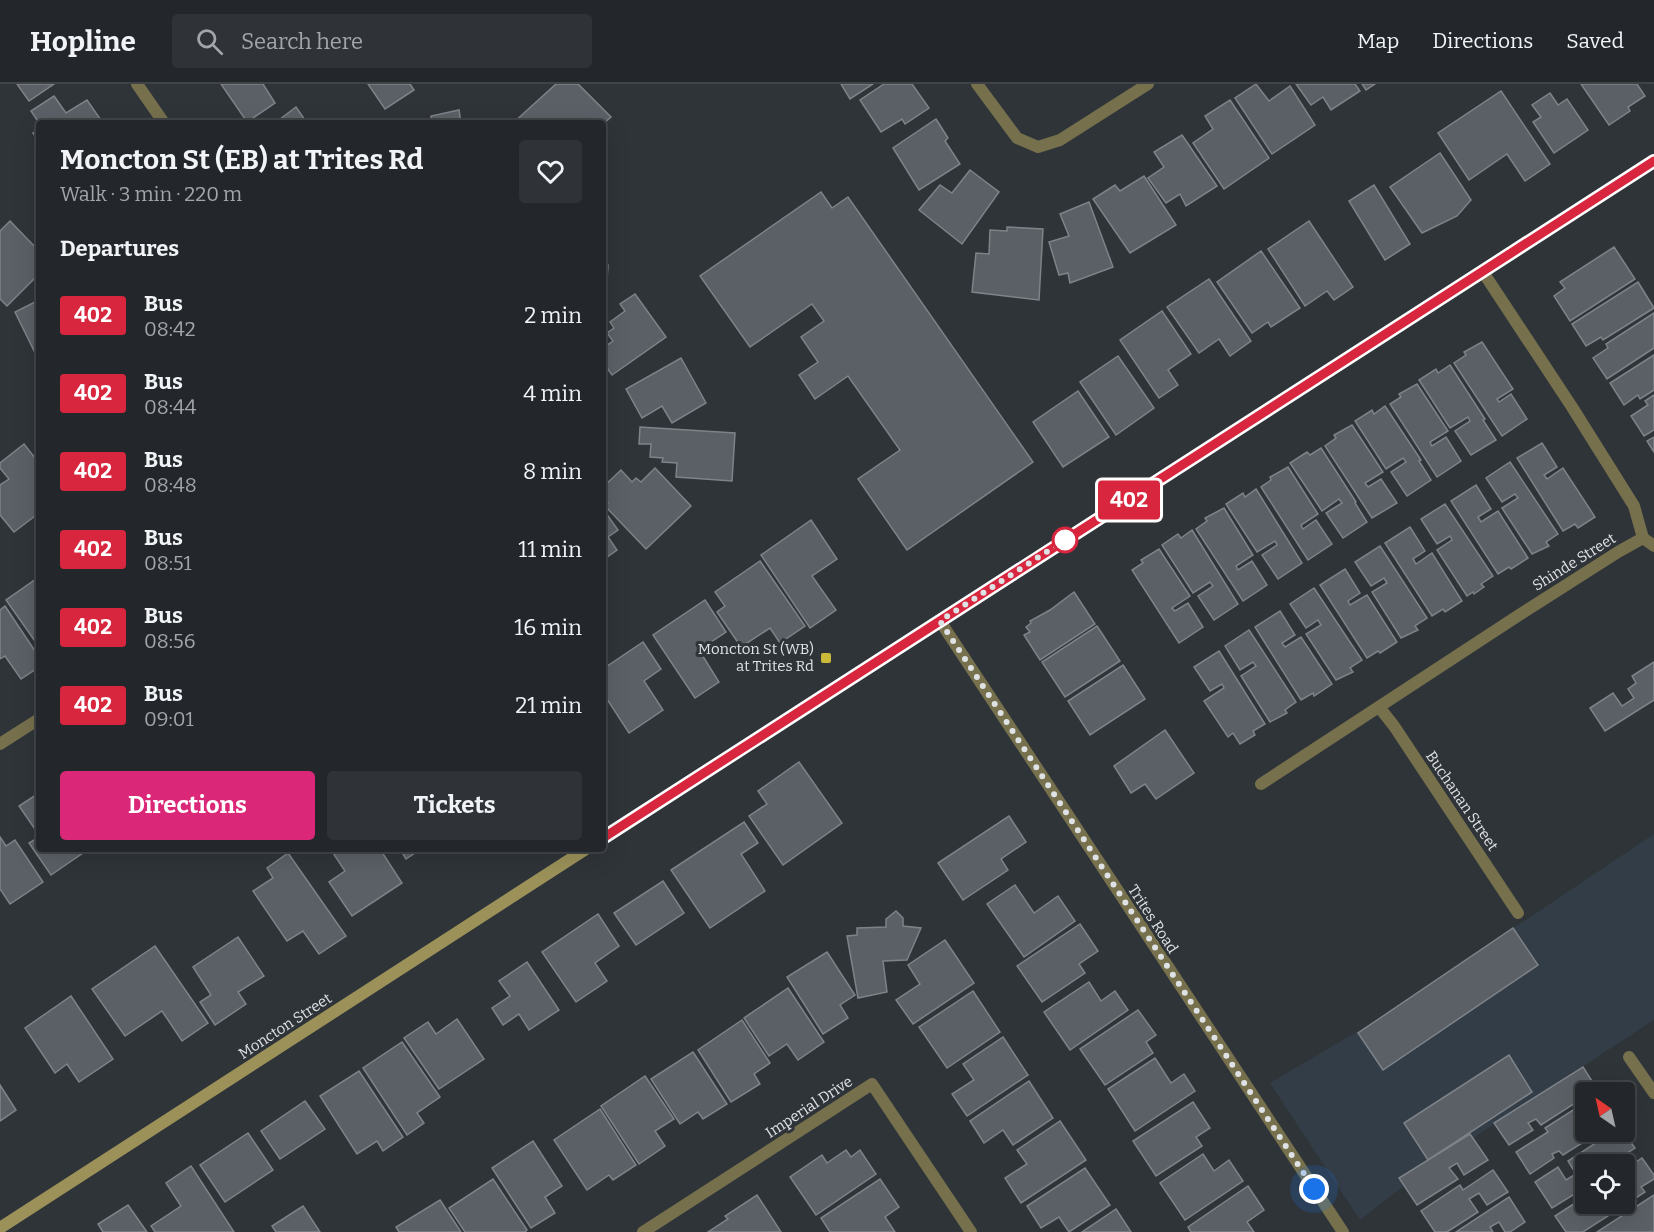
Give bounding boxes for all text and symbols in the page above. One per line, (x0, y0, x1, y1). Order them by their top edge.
search box (172, 14, 592, 68)
text: Hopline (30, 25, 136, 58)
icon: search (193, 25, 226, 58)
text: Search here (241, 28, 363, 55)
text: Map (1357, 28, 1399, 54)
text: Directions (1432, 28, 1533, 54)
text: Saved (1566, 28, 1624, 54)
button: heart (519, 140, 582, 203)
text: Moncton St (EB) at Trites Rd (60, 143, 423, 176)
text: Walk · 3 min · 220 m (60, 182, 242, 206)
text: Departures (60, 235, 179, 262)
text: Bus (144, 290, 183, 317)
text: 402 (74, 302, 112, 328)
text: 2 min (524, 302, 582, 329)
text: 08:42 (144, 317, 196, 341)
text: Bus (144, 368, 183, 395)
text: 402 (74, 380, 112, 406)
text: 4 min (523, 380, 582, 407)
text: 08:44 (144, 395, 197, 419)
text: Bus (144, 446, 183, 473)
text: 402 (74, 458, 112, 484)
text: 8 min (523, 458, 582, 485)
text: 08:48 (144, 473, 197, 497)
line badge: 402 (1094, 480, 1164, 520)
text: 402 (1110, 487, 1148, 513)
text: Bus (144, 524, 183, 551)
unlabelled marker (1052, 527, 1078, 553)
street label: Shinde Street (1529, 529, 1619, 595)
text: 402 (74, 536, 112, 562)
text: 11 min (518, 536, 582, 563)
text: 08:51 (144, 551, 192, 575)
text: Bus (144, 602, 183, 629)
text: 402 (74, 614, 112, 640)
text: 16 min (514, 614, 582, 641)
text: 08:56 (144, 629, 195, 653)
place label: Moncton St (WB) at Trites Rd (698, 640, 814, 675)
marker: Moncton St (WB) at Trites Rd (819, 651, 833, 665)
text: Bus (144, 680, 183, 707)
text: 402 (74, 692, 112, 718)
text: 21 min (515, 692, 582, 719)
text: 09:01 (144, 707, 194, 731)
street label: Buchanan Street (1422, 748, 1502, 855)
button: Directions (60, 771, 315, 840)
button: Tickets (327, 771, 582, 840)
street label: Trites Road (1124, 881, 1182, 957)
street label: Moncton Street (235, 989, 335, 1063)
street label: Imperial Drive (762, 1072, 856, 1142)
north arrow (1575, 1082, 1635, 1142)
map controls (1575, 1082, 1635, 1214)
button: locate (1575, 1154, 1635, 1214)
your location (1299, 1174, 1329, 1204)

